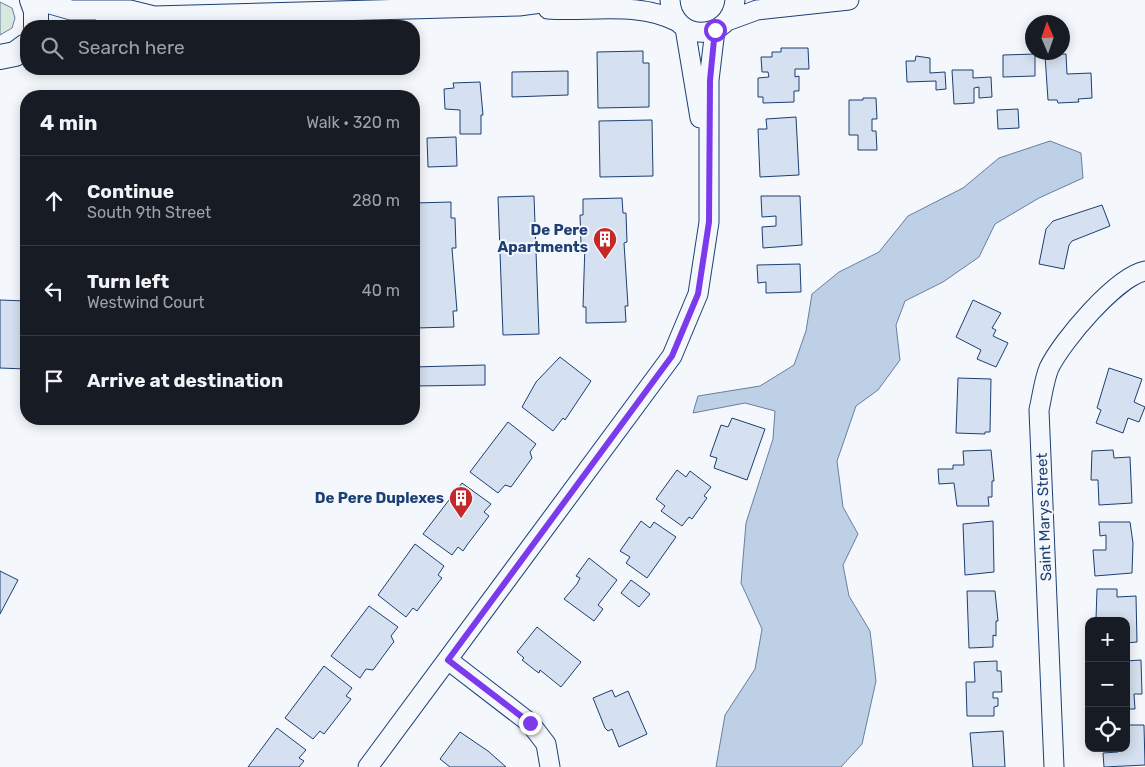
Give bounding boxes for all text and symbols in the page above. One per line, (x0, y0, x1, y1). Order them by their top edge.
north arrow (1025, 15, 1070, 60)
route start (704, 19, 727, 42)
search box (20, 20, 420, 75)
icon: search (38, 34, 66, 62)
text: Search here (78, 36, 185, 59)
text: 4 min (40, 110, 98, 135)
text: Walk · 320 m (306, 113, 400, 132)
text: Continue (87, 180, 174, 203)
icon: ahead (40, 187, 68, 215)
text: 280 m (352, 191, 400, 210)
text: South 9th Street (87, 203, 211, 222)
place label: De Pere Apartments (498, 221, 588, 256)
building icon: De Pere Apartments (592, 226, 618, 260)
text: Turn left (87, 270, 169, 293)
icon: left (40, 277, 68, 305)
text: 40 m (362, 281, 400, 300)
text: Westwind Court (87, 293, 205, 312)
icon: arrive (40, 367, 68, 395)
text: Arrive at destination (87, 369, 283, 392)
street label: Saint Marys Street (1033, 452, 1055, 581)
building icon: De Pere Duplexes (448, 485, 474, 519)
place label: De Pere Duplexes (315, 489, 444, 507)
map controls (1085, 617, 1130, 752)
button: + (1085, 617, 1130, 662)
button: − (1085, 662, 1130, 707)
button: locate (1085, 707, 1130, 752)
route end (519, 712, 542, 735)

